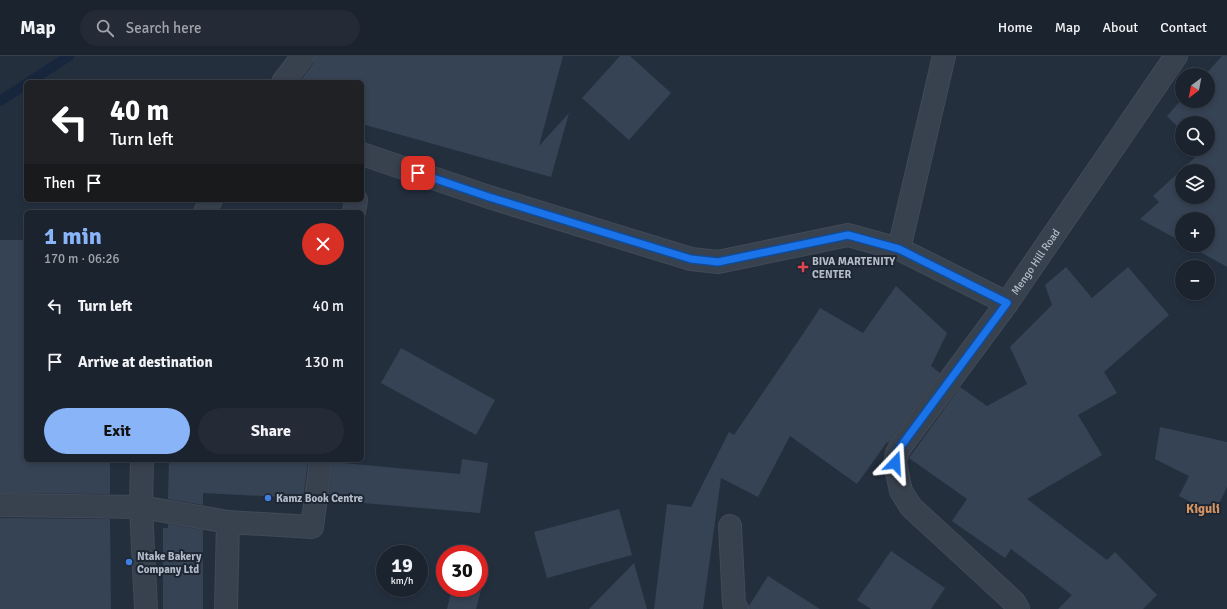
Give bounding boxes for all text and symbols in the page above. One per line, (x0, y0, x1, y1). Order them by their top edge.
search box (80, 10, 360, 46)
text: Map (20, 16, 56, 40)
icon: search (94, 17, 116, 39)
text: Search here (126, 19, 201, 37)
text: Home (998, 19, 1033, 36)
text: Map (1055, 19, 1080, 36)
text: About (1102, 19, 1138, 36)
text: Contact (1160, 19, 1207, 36)
north arrow (1175, 68, 1215, 108)
map controls (1175, 68, 1215, 300)
text: 40 m (110, 94, 169, 128)
icon: left (44, 96, 96, 148)
button: search (1175, 116, 1215, 156)
text: Turn left (110, 128, 173, 150)
pin (401, 156, 435, 190)
icon: arrive (407, 162, 429, 184)
button: layers (1175, 164, 1215, 204)
icon: arrive (83, 172, 105, 194)
text: Then (44, 174, 75, 192)
button: + (1175, 212, 1215, 252)
text: 1 min (44, 221, 102, 251)
button: close (302, 223, 344, 265)
street label: Mengo Hill Road (1009, 226, 1063, 297)
text: 170 m · 06:26 (44, 251, 120, 267)
place label: BIVA MARTENITY CENTER (812, 255, 895, 281)
button: − (1175, 260, 1215, 300)
marker: BIVA MARTENITY CENTER (797, 261, 809, 273)
icon: left (44, 295, 66, 317)
text: Turn left (78, 297, 132, 315)
text: 40 m (313, 297, 344, 315)
icon: arrive (44, 351, 66, 373)
text: Arrive at destination (78, 353, 213, 371)
text: 130 m (304, 353, 344, 371)
button: Exit (44, 408, 190, 454)
button: Share (198, 408, 344, 454)
position arrow (874, 442, 916, 484)
place label: Kamz Book Centre (276, 492, 364, 505)
marker: Kamz Book Centre (263, 493, 273, 503)
district label: Kiguli (1186, 501, 1220, 517)
speed limit sign: 30 (436, 545, 488, 597)
place label: Ntake Bakery Company Ltd (137, 550, 202, 576)
text: 19 (391, 553, 413, 578)
marker: Ntake Bakery Company Ltd (124, 557, 134, 567)
text: km/h (391, 575, 413, 587)

